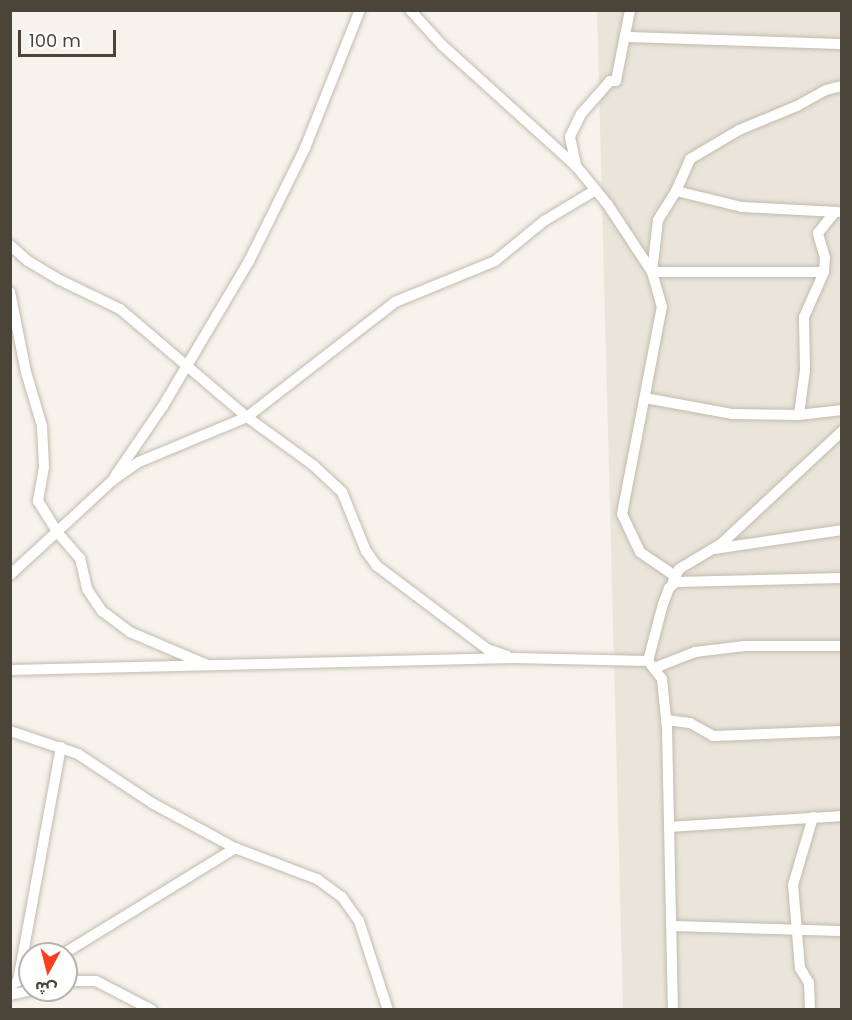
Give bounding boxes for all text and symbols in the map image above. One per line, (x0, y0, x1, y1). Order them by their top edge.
scale bar (21, 18, 118, 56)
text: 100 m (29, 28, 81, 53)
north arrow (18, 942, 78, 1002)
text: ش (34, 976, 58, 1001)

